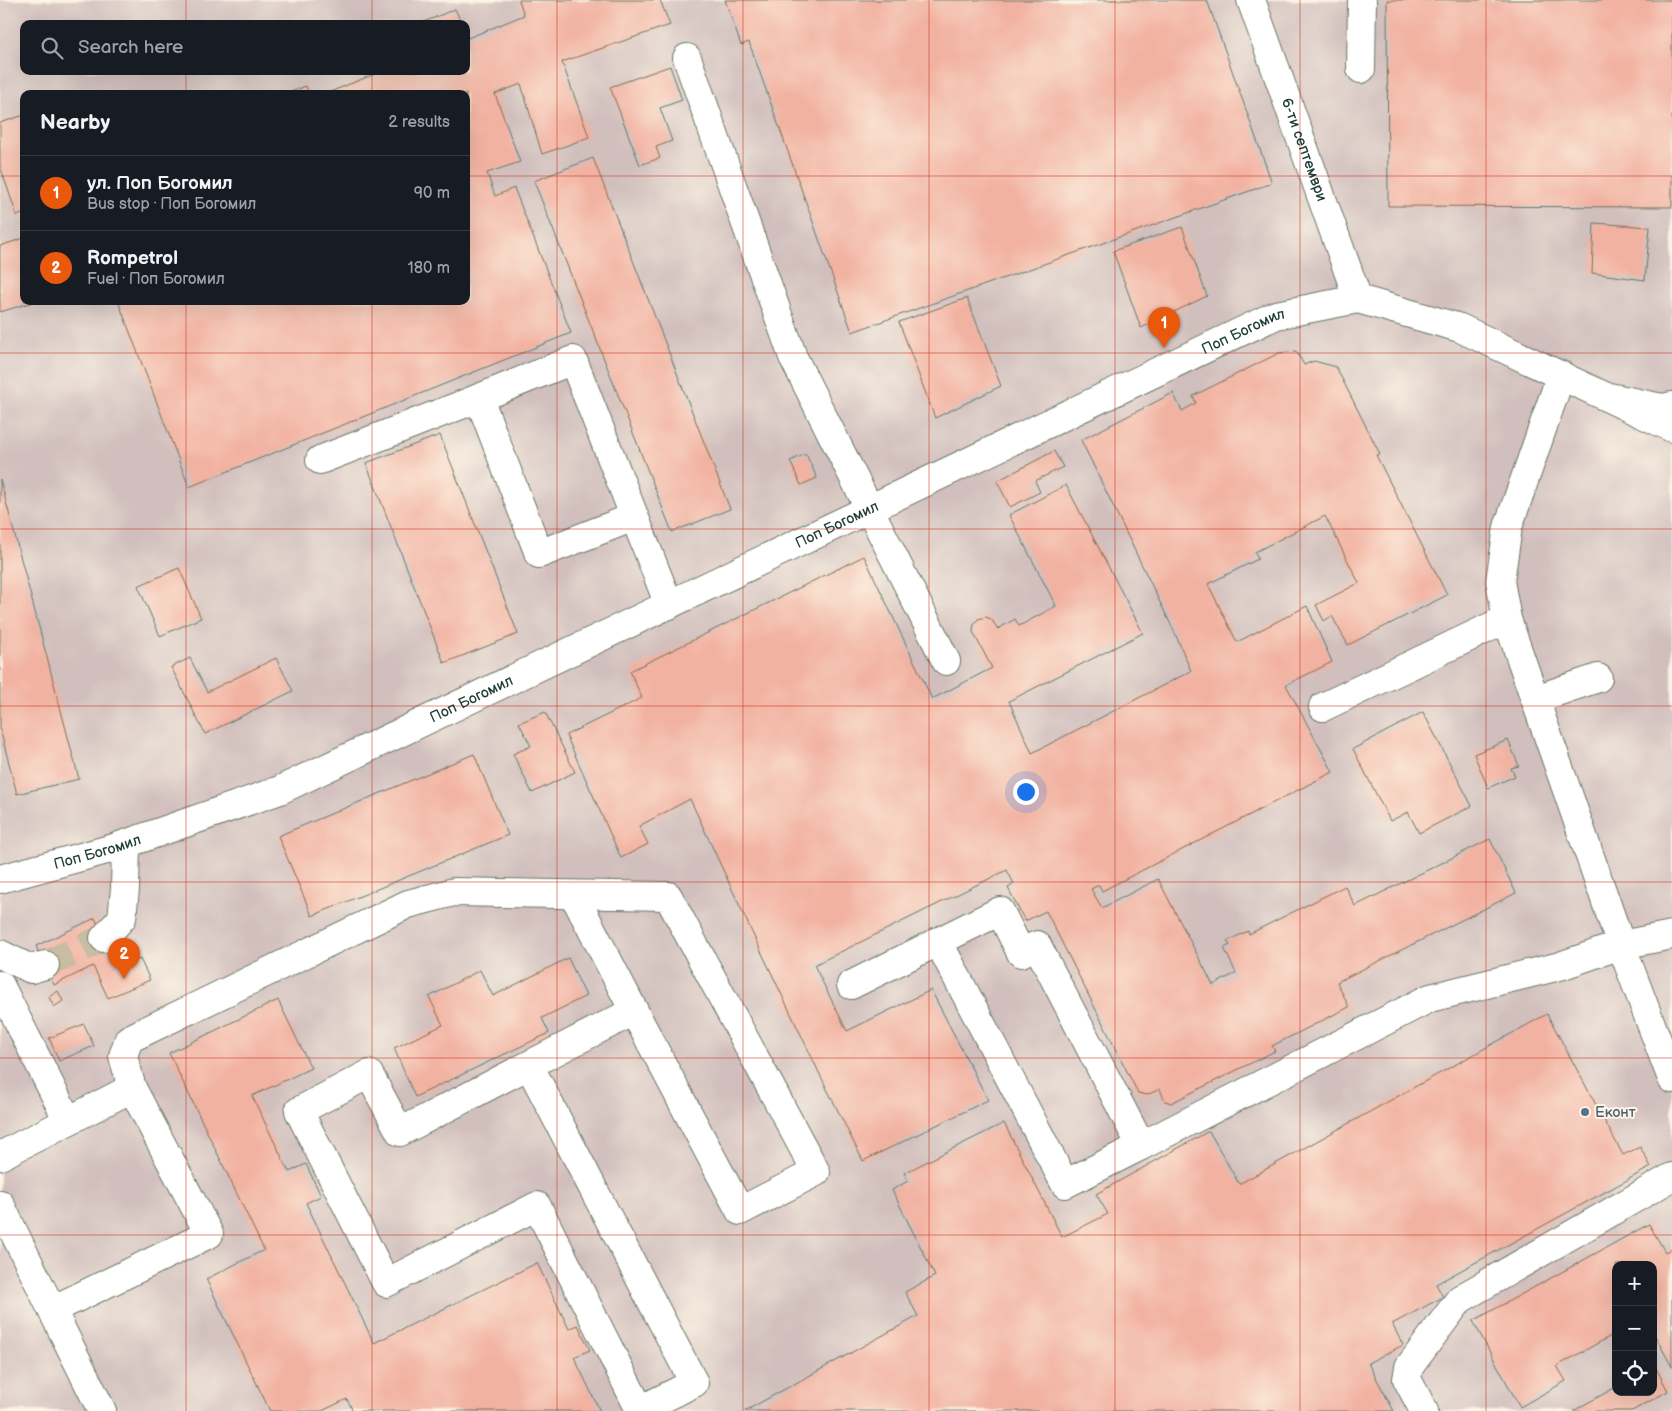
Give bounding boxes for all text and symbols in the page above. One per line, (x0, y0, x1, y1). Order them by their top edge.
search box (20, 20, 470, 75)
icon: search (38, 34, 66, 62)
text: Search here (78, 36, 183, 59)
street label: 6-ти септември (1277, 95, 1332, 204)
text: Nearby (40, 110, 110, 135)
text: 2 results (388, 113, 450, 132)
text: ул. Поп Богомил (87, 172, 233, 195)
text: 1 (53, 184, 59, 203)
text: 90 m (414, 184, 450, 203)
text: Bus stop · Поп Богомил (87, 195, 256, 214)
text: Rompetrol (87, 247, 178, 270)
text: 2 (51, 259, 61, 278)
text: 180 m (408, 259, 450, 278)
text: Fuel · Поп Богомил (87, 270, 225, 289)
street label: Поп Богомил (1198, 304, 1286, 359)
pin: 1 (1148, 307, 1180, 348)
street label: Поп Богомил (792, 496, 882, 552)
street label: Поп Богомил (427, 671, 516, 727)
your location (1013, 779, 1039, 805)
street label: Поп Богомил (51, 830, 144, 874)
pin: 2 (108, 938, 140, 979)
place label: Еконт (1595, 1103, 1636, 1122)
marker: Еконт (1579, 1106, 1591, 1118)
map controls (1612, 1261, 1657, 1396)
button: + (1612, 1261, 1657, 1306)
button: − (1612, 1306, 1657, 1351)
button: locate (1612, 1351, 1657, 1396)

